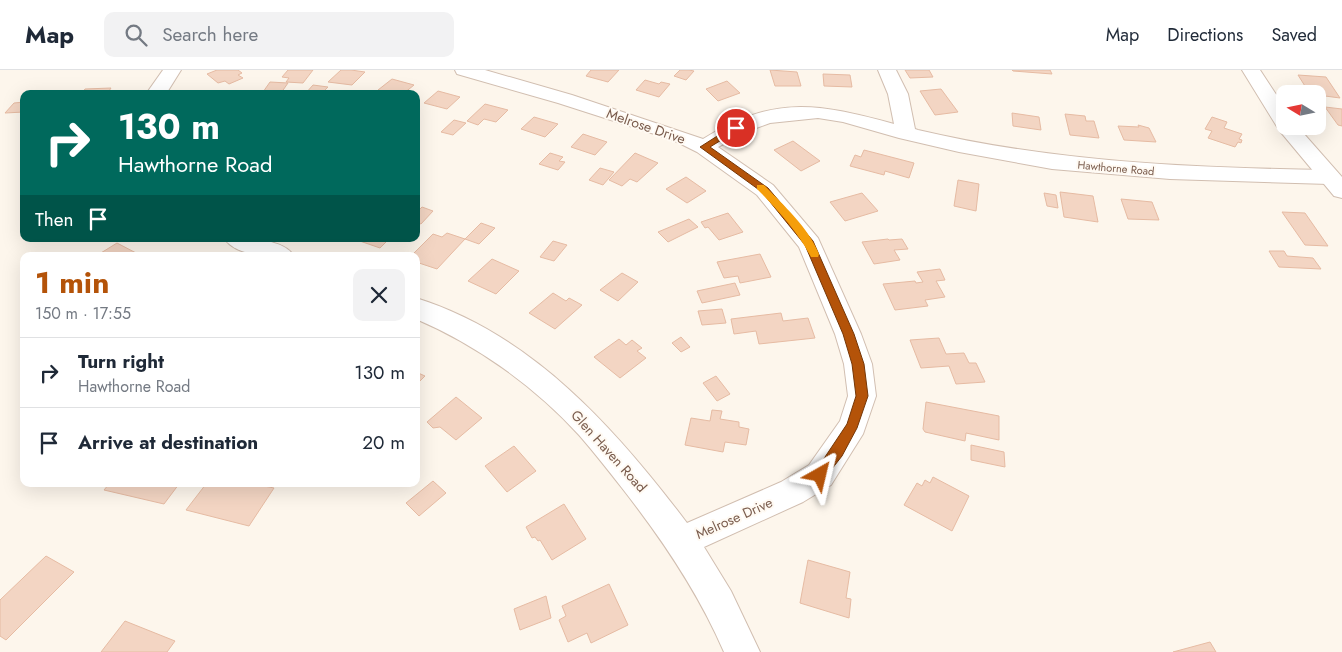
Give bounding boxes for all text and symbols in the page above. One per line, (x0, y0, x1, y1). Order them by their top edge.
search box (104, 12, 454, 57)
text: Map (25, 17, 74, 52)
icon: search (122, 21, 150, 49)
text: Search here (162, 21, 258, 48)
text: Map (1106, 22, 1139, 48)
text: Directions (1167, 22, 1243, 48)
text: Saved (1271, 22, 1317, 48)
north arrow (1276, 85, 1326, 135)
map controls (1276, 85, 1326, 135)
text: 130 m (118, 102, 220, 152)
street label: Melrose Drive (604, 103, 688, 149)
pin (715, 107, 757, 149)
icon: right (35, 110, 100, 175)
icon: arrive (722, 114, 750, 142)
text: Hawthorne Road (118, 148, 273, 180)
street label: Hawthorne Road (1077, 157, 1155, 179)
icon: arrive (84, 205, 112, 233)
text: Then (35, 206, 74, 233)
text: 1 min (35, 261, 109, 304)
button: close (353, 269, 405, 321)
text: 150 m · 17:55 (35, 302, 131, 325)
text: Turn right (78, 348, 164, 375)
icon: right (35, 359, 63, 387)
text: 130 m (354, 359, 405, 386)
text: Hawthorne Road (78, 375, 190, 398)
street label: Glen Haven Road (567, 406, 651, 496)
icon: arrive (35, 429, 63, 457)
text: Arrive at destination (78, 429, 258, 456)
text: 20 m (362, 429, 405, 456)
position arrow (793, 448, 845, 500)
street label: Melrose Drive (692, 492, 776, 544)

